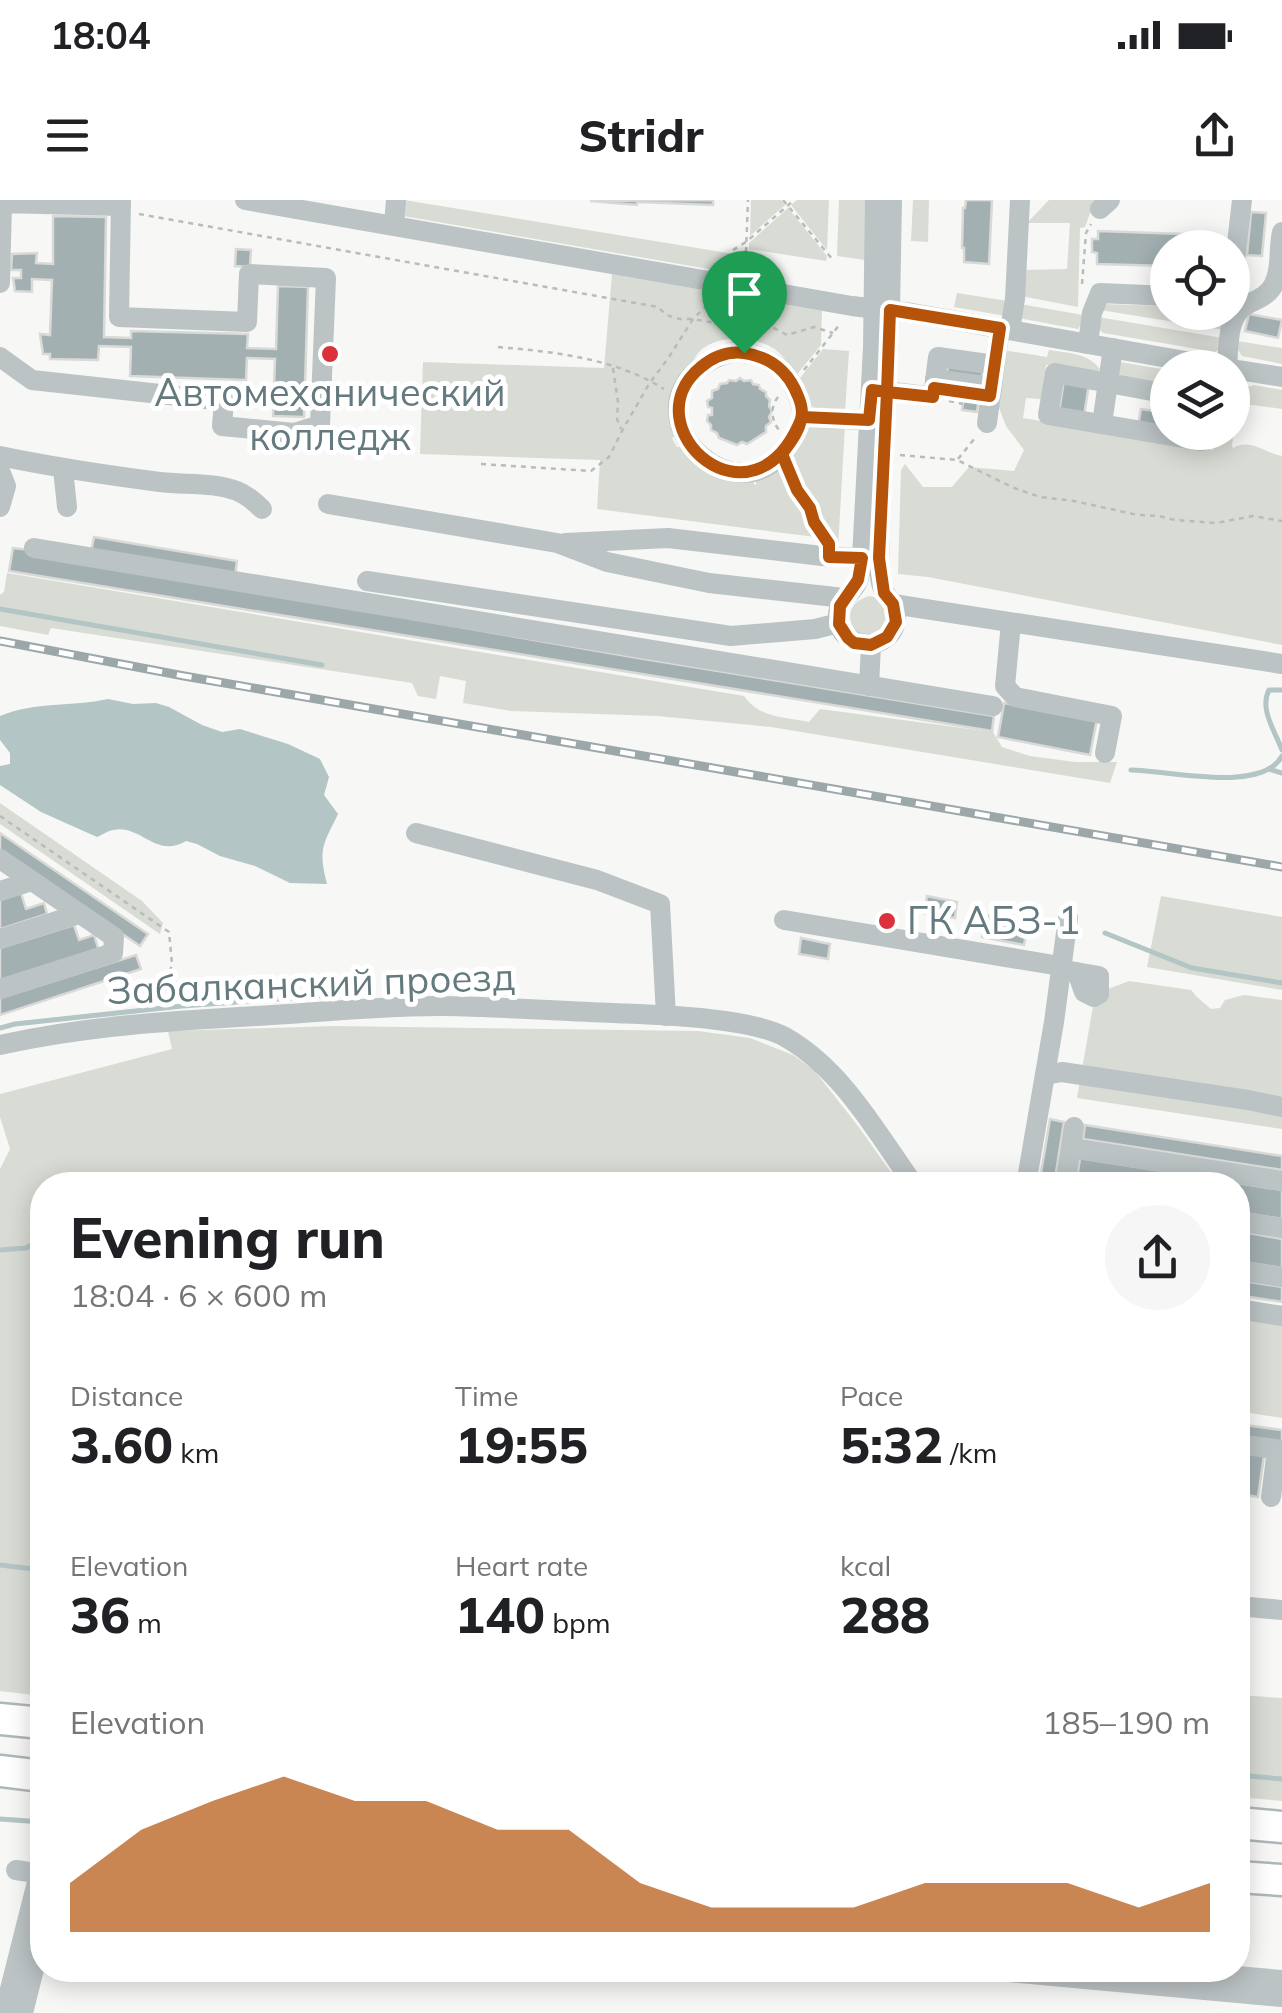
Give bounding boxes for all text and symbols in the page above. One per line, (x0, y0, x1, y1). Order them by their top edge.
text: 18:04 (50, 11, 151, 59)
text: Stridr (579, 107, 703, 163)
icon: menu (40, 108, 95, 163)
icon: share (1187, 108, 1242, 163)
map controls (1150, 230, 1250, 450)
button: locate (1150, 230, 1250, 330)
pin (702, 251, 787, 354)
icon: arrive (717, 266, 772, 321)
marker: Автомеханический колледж (319, 343, 341, 365)
button: layers (1150, 350, 1250, 450)
place label: Автомеханический колледж (154, 368, 506, 460)
place label: ГК АБЗ-1 (907, 896, 1081, 944)
marker: ГК АБЗ-1 (876, 910, 898, 932)
street label: Забалканский проезд (106, 952, 516, 1014)
text: Evening run (70, 1203, 385, 1272)
button: share (1105, 1205, 1210, 1310)
text: 18:04 · 6 × 600 m (70, 1275, 327, 1315)
text: Distance (70, 1378, 183, 1413)
text: Time (455, 1378, 518, 1413)
text: Pace (840, 1378, 903, 1413)
text: 3.60 (70, 1413, 173, 1476)
text: 19:55 (455, 1413, 588, 1476)
text: 5:32 (840, 1413, 943, 1476)
text: km (173, 1435, 219, 1470)
text: /km (943, 1435, 997, 1470)
text: Elevation (70, 1548, 188, 1583)
text: Heart rate (455, 1548, 588, 1583)
text: kcal (840, 1548, 891, 1583)
text: 36 (70, 1583, 130, 1646)
text: 140 (455, 1583, 545, 1646)
text: 288 (840, 1583, 930, 1646)
text: m (130, 1605, 162, 1640)
text: bpm (545, 1605, 611, 1640)
text: Elevation (70, 1702, 205, 1742)
text: 185–190 m (1042, 1702, 1210, 1742)

